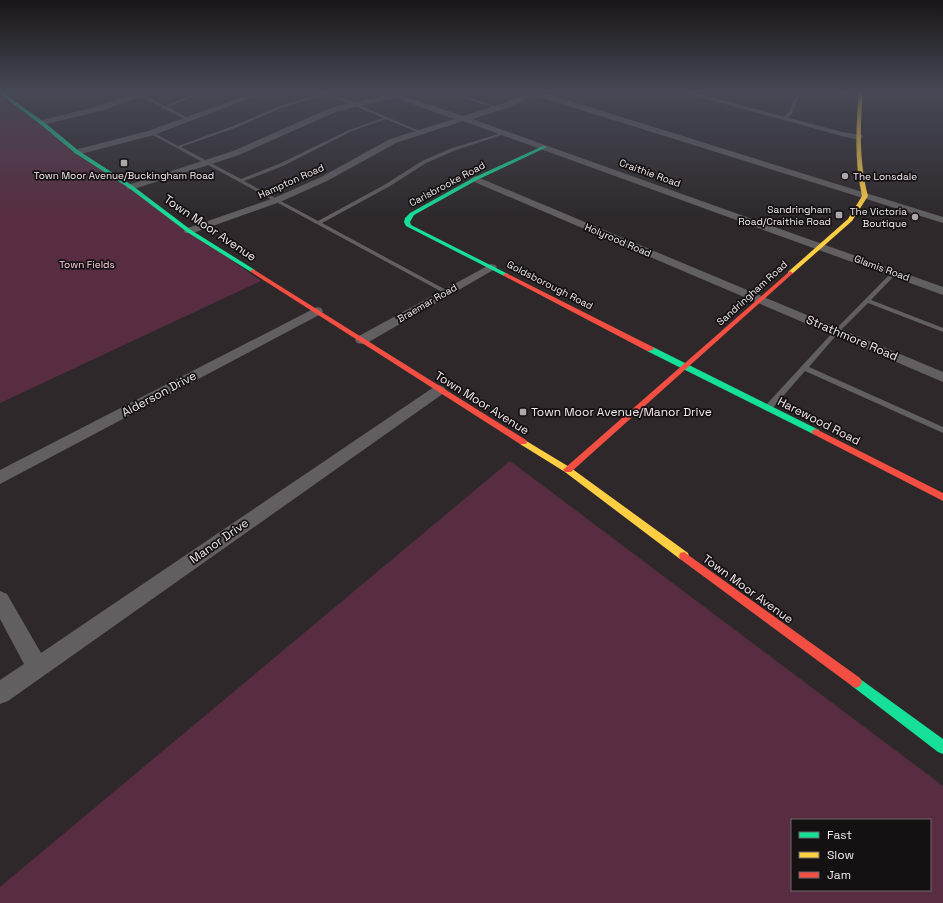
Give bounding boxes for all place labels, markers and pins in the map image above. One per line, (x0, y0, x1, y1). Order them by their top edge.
marker: Town Moor Avenue/Buckingham Road (119, 158, 129, 168)
place label: Town Moor Avenue/Buckingham Road (34, 169, 214, 182)
place label: The Lonsdale (853, 170, 917, 183)
marker: The Lonsdale (840, 171, 850, 181)
place label: Sandringham Road/Craithie Road (738, 203, 831, 228)
place label: The Victoria Boutique (850, 205, 907, 230)
marker: Sandringham Road/Craithie Road (834, 210, 844, 220)
marker: The Victoria Boutique (910, 212, 920, 222)
place label: Town Moor Avenue/Manor Drive (531, 404, 712, 420)
marker: Town Moor Avenue/Manor Drive (518, 407, 528, 417)

